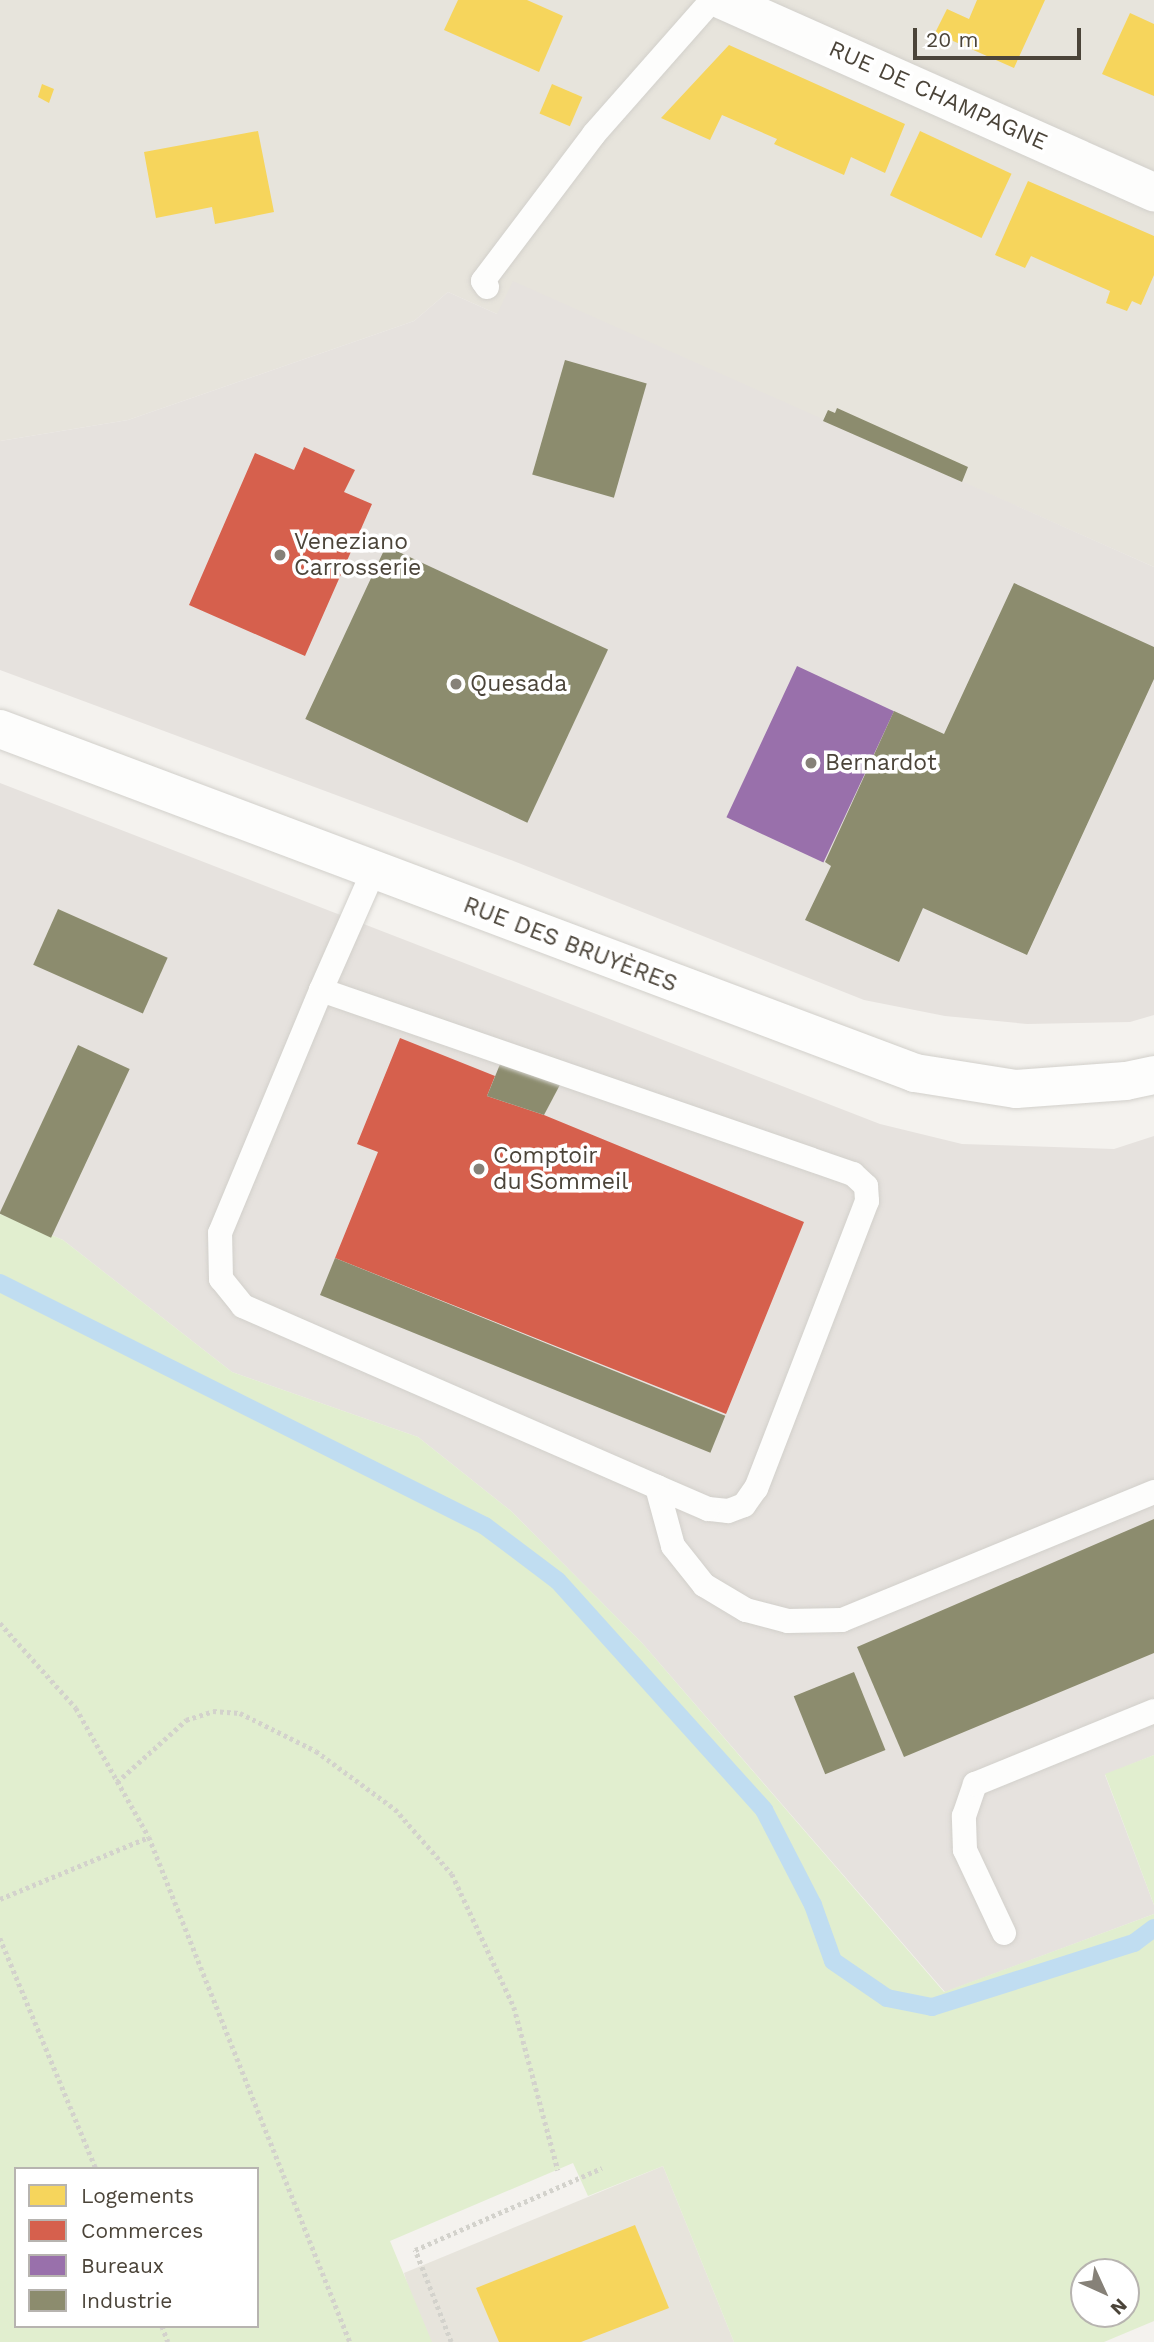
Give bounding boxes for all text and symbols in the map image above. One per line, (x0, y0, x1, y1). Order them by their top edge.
scale bar (916, 14, 1084, 58)
text: 20 m (926, 27, 978, 52)
street label: RUE DE CHAMPAGNE (824, 35, 1052, 157)
place label: Veneziano Carrosserie (294, 528, 421, 582)
marker: Veneziano Carrosserie (272, 547, 288, 563)
place label: Quesada (470, 670, 567, 698)
marker: Quesada (448, 676, 464, 692)
place label: Bernardot (825, 749, 937, 777)
marker: Bernardot (803, 755, 819, 771)
street label: RUE DES BRUYÈRES (459, 892, 681, 998)
place label: Comptoir du Sommeil (493, 1142, 628, 1196)
marker: Comptoir du Sommeil (471, 1161, 487, 1177)
legend (14, 2167, 259, 2328)
text: Logements (81, 2183, 194, 2208)
text: Commerces (81, 2218, 203, 2243)
text: Bureaux (81, 2253, 164, 2278)
north arrow (1070, 2258, 1140, 2328)
text: Industrie (81, 2288, 172, 2313)
text: N (1106, 2294, 1132, 2320)

